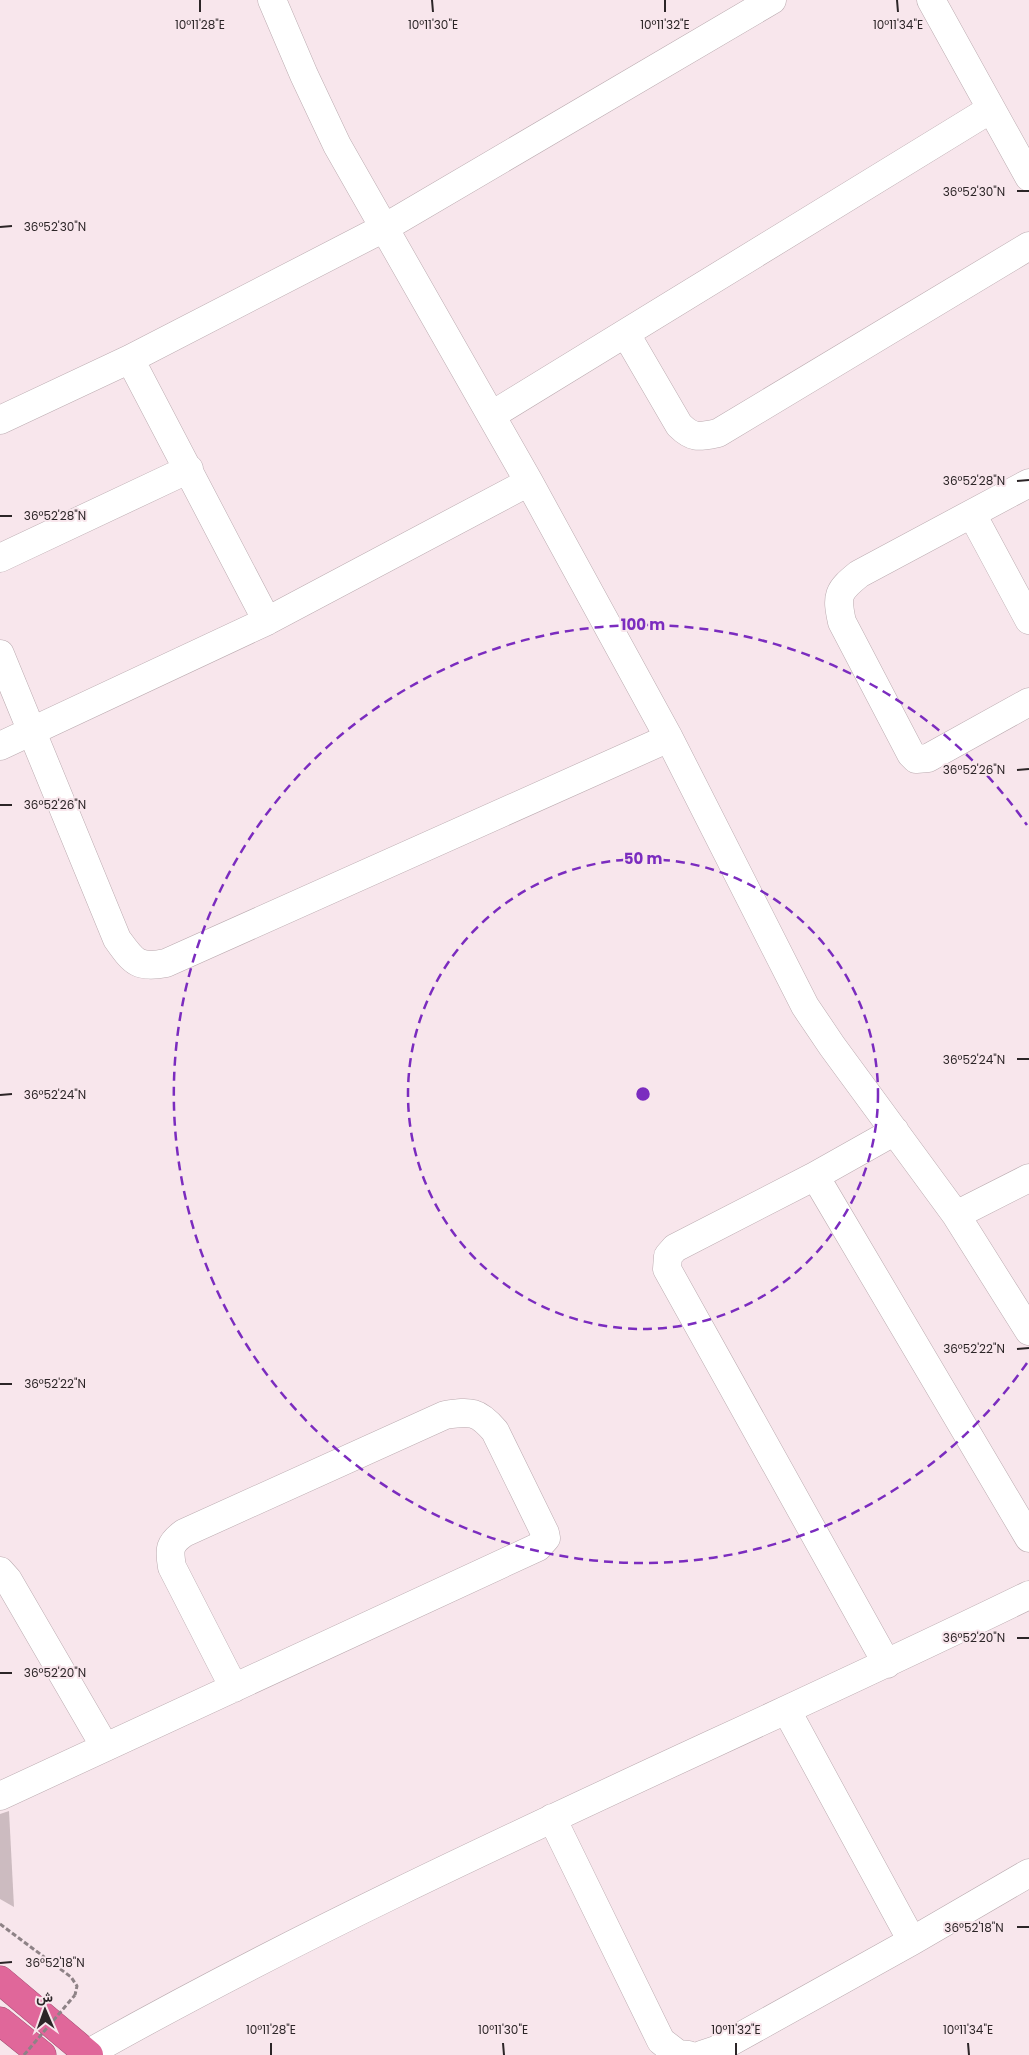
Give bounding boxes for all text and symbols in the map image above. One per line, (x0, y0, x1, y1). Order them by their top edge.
text: 10°11'28"E (175, 16, 225, 33)
text: 10°11'30"E (408, 16, 458, 33)
text: 10°11'32"E (640, 16, 690, 33)
text: 10°11'34"E (873, 16, 923, 33)
text: 36°52'30"N (943, 183, 1005, 200)
text: 36°52'30"N (24, 218, 86, 235)
text: 36°52'28"N (943, 472, 1005, 489)
text: 36°52'28"N (24, 507, 86, 524)
text: 100 m (621, 614, 665, 635)
text: 36°52'26"N (943, 761, 1005, 778)
text: 36°52'26"N (24, 796, 86, 813)
text: 50 m (624, 848, 662, 869)
text: 36°52'24"N (943, 1051, 1005, 1068)
centre of rings (634, 1085, 652, 1103)
text: 36°52'24"N (24, 1086, 86, 1103)
text: 36°52'22"N (943, 1340, 1005, 1357)
text: 36°52'22"N (24, 1375, 86, 1392)
text: 36°52'20"N (943, 1629, 1005, 1646)
text: 36°52'20"N (24, 1664, 86, 1681)
text: 36°52'18"N (944, 1919, 1004, 1936)
text: 36°52'18"N (25, 1954, 85, 1971)
north arrow (20, 1985, 70, 2035)
text: ش (36, 1987, 53, 2007)
text: 10°11'28"E (246, 2021, 296, 2038)
text: 10°11'30"E (478, 2021, 528, 2038)
text: 10°11'32"E (711, 2021, 761, 2038)
text: 10°11'34"E (943, 2021, 993, 2038)

